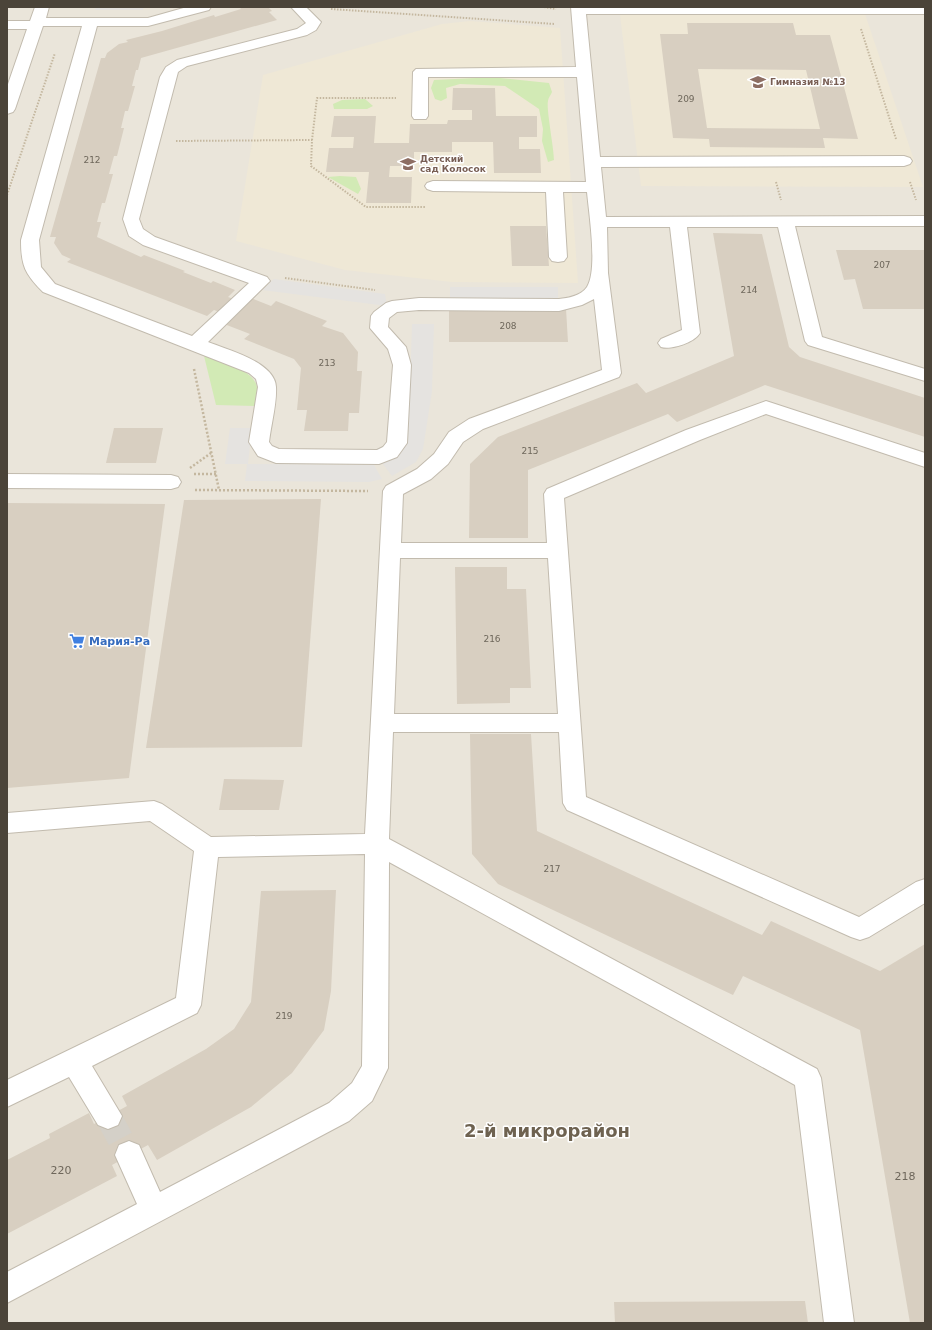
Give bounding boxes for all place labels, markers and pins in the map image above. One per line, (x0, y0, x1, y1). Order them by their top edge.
school or university icon: Гимназия №13 (749, 73, 767, 91)
place label: Гимназия №13 (770, 77, 846, 87)
place label: Детский сад Колосок (420, 154, 486, 174)
school or university icon: Детский сад Колосок (399, 155, 417, 173)
supermarket icon: Мария-Ра (68, 632, 86, 650)
place label: Мария-Ра (89, 635, 150, 648)

